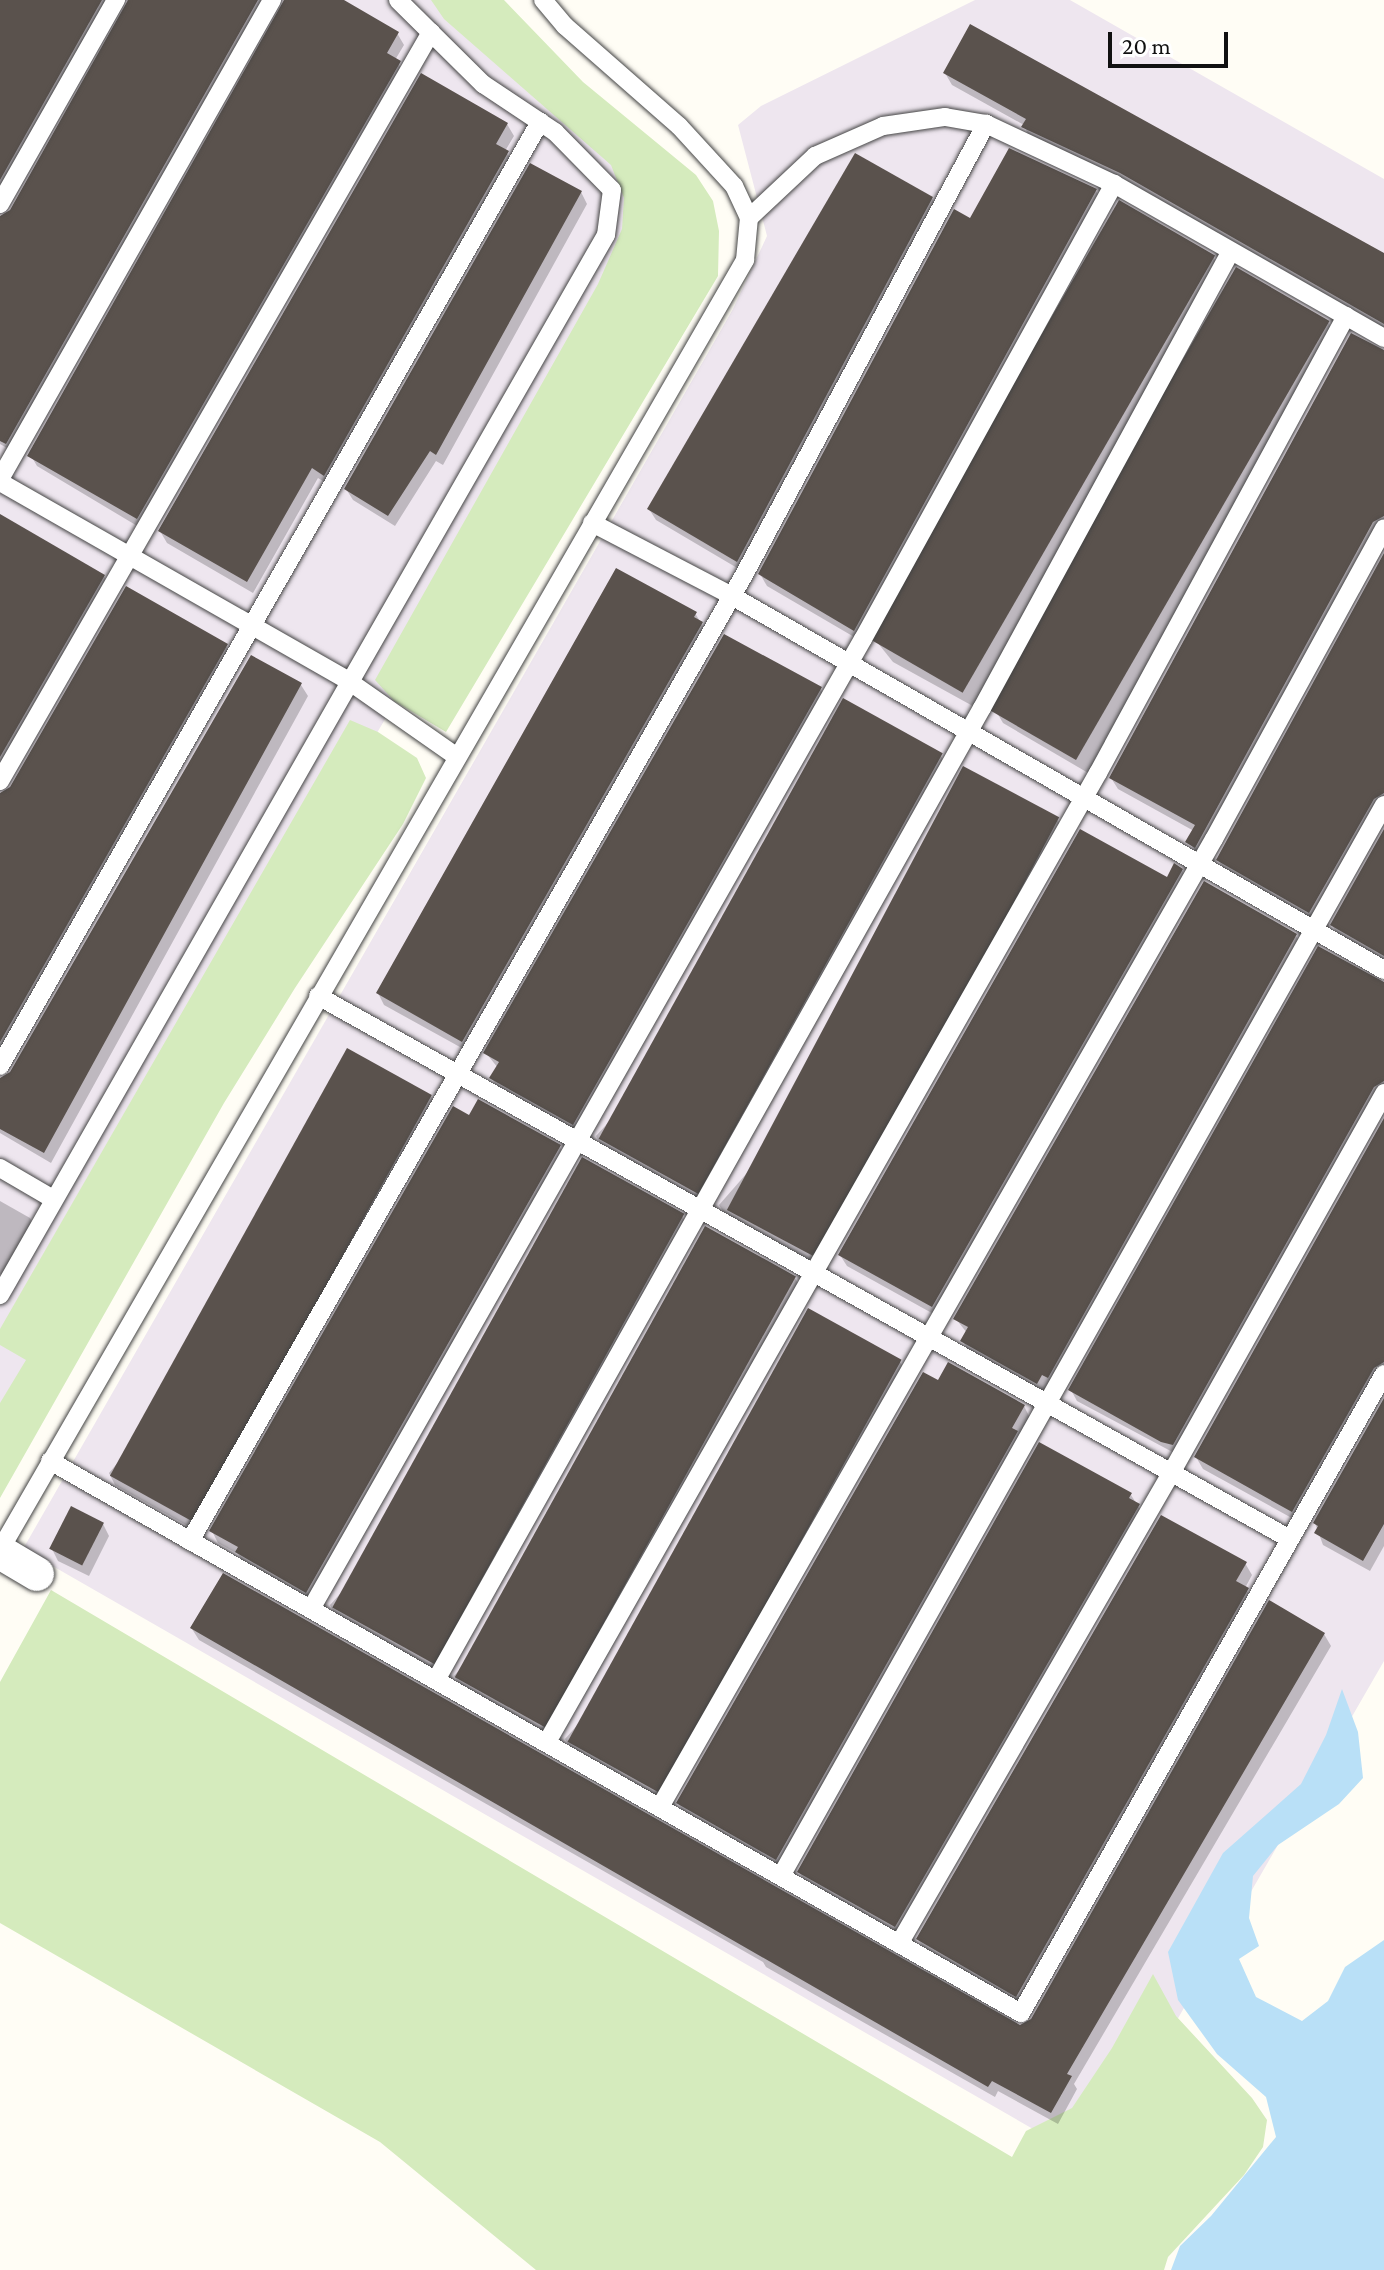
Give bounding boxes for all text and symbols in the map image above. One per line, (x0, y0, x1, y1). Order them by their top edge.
scale bar (1112, 16, 1232, 66)
text: 20 m (1122, 32, 1171, 59)

